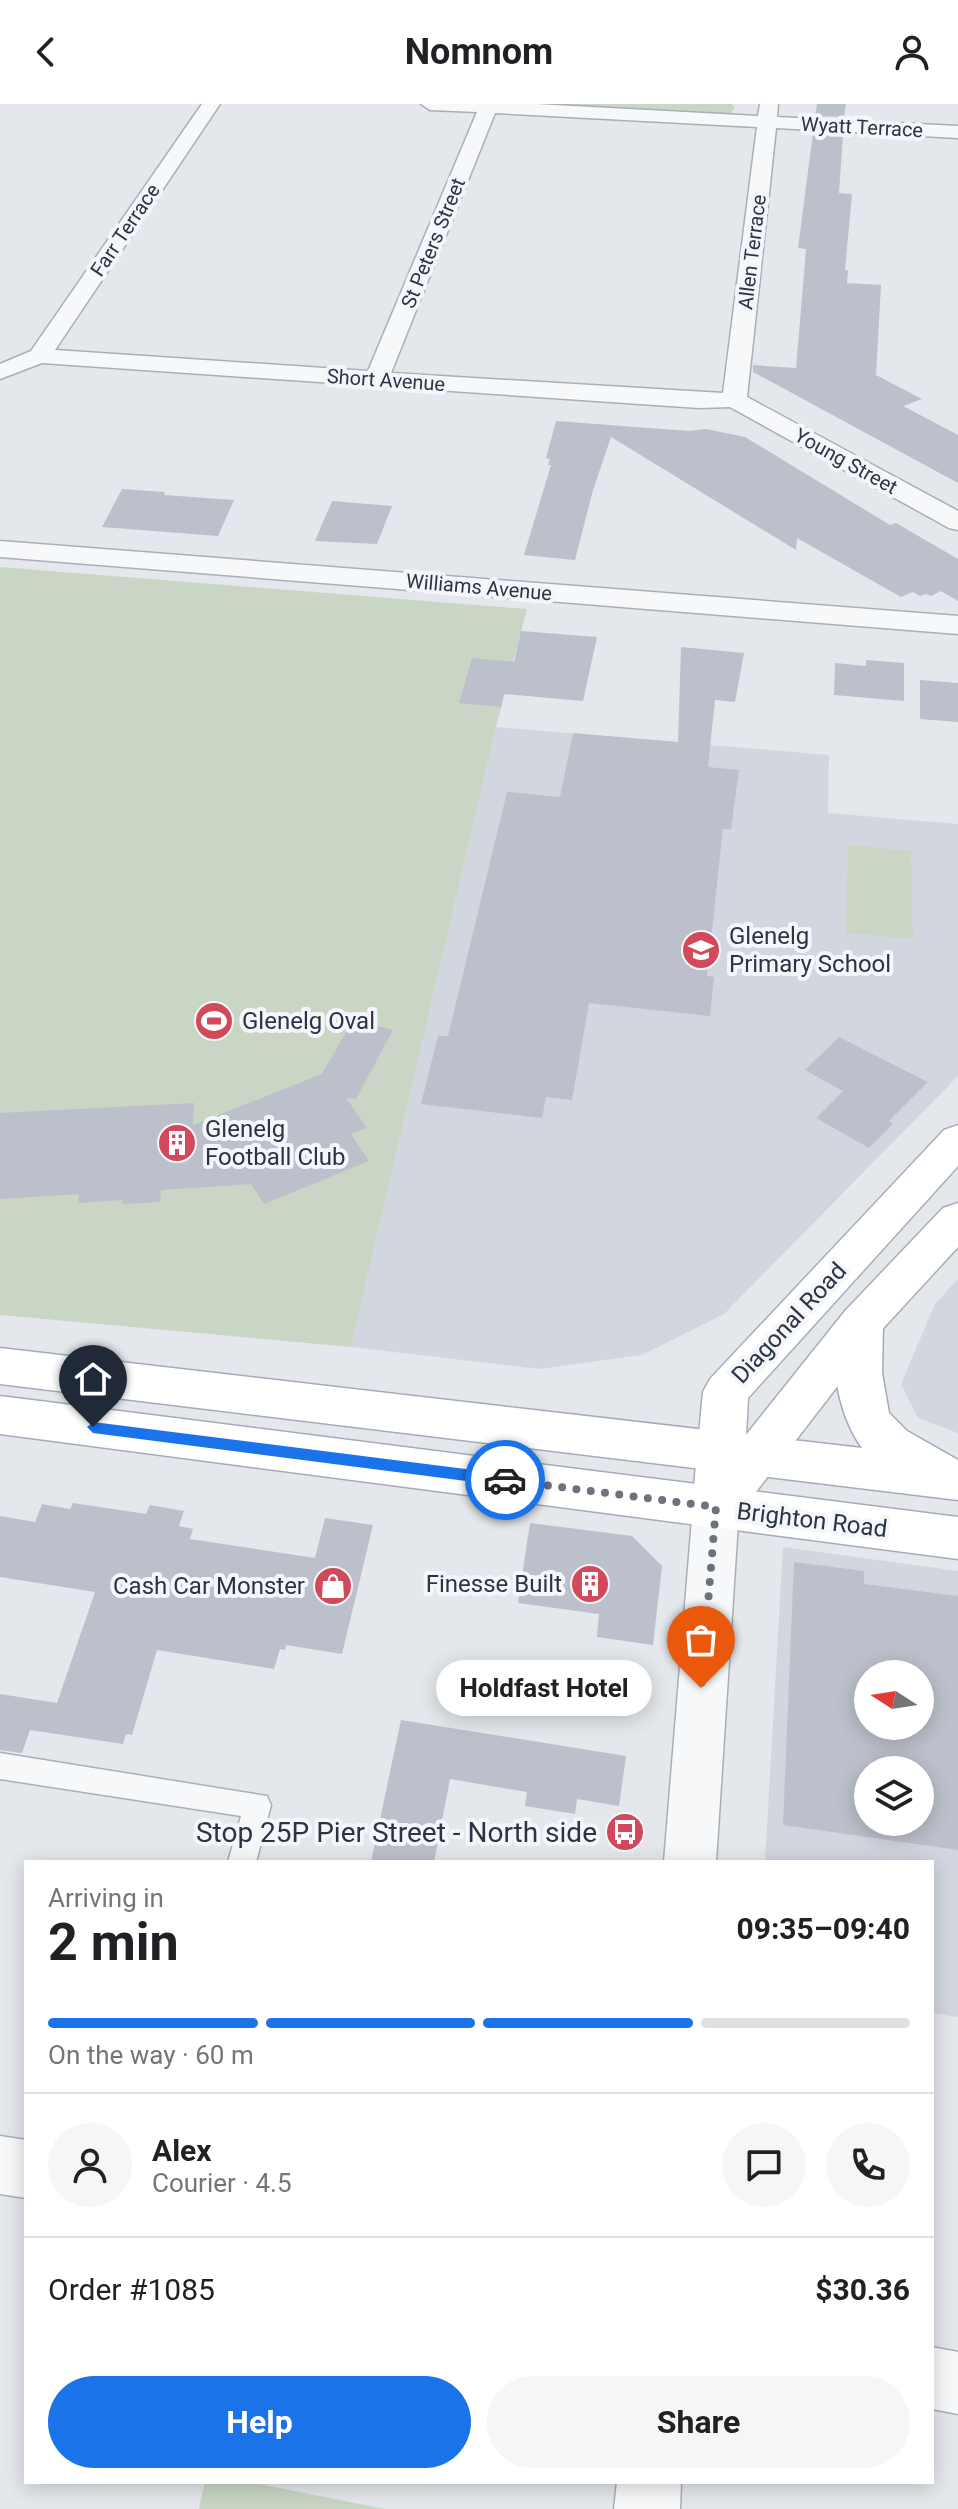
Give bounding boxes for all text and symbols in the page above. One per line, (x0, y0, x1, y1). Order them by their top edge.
icon: back (24, 30, 68, 74)
icon: person (890, 30, 934, 74)
text: Nomnom (405, 31, 553, 73)
street label: Wyatt Terrace (800, 112, 924, 142)
street label: St Peters Street (396, 174, 470, 312)
street label: Farr Terrace (85, 179, 165, 281)
street label: Allen Terrace (733, 193, 771, 311)
street label: Short Avenue (326, 364, 446, 396)
street label: Young Street (790, 423, 902, 499)
street label: Williams Avenue (405, 569, 553, 605)
place label: Glenelg Primary School (729, 922, 891, 978)
school or university icon: Glenelg Primary School (680, 929, 722, 971)
sports icon: Glenelg Oval (193, 1000, 235, 1042)
place label: Glenelg Oval (242, 1007, 375, 1035)
place label: Glenelg Football Club (205, 1115, 346, 1171)
building icon: Glenelg Football Club (156, 1122, 198, 1164)
street label: Diagonal Road (726, 1257, 852, 1389)
pin (59, 1345, 127, 1427)
icon: home (71, 1357, 115, 1401)
courier (465, 1440, 545, 1520)
icon: car (483, 1458, 527, 1502)
street label: Brighton Road (735, 1497, 889, 1543)
building icon: Finesse Built (569, 1563, 611, 1605)
shop icon: Cash Car Monster (312, 1565, 354, 1607)
place label: Finesse Built (426, 1570, 562, 1598)
place label: Cash Car Monster (113, 1572, 305, 1600)
pin (667, 1606, 735, 1688)
icon: bag (679, 1618, 723, 1662)
callout: Holdfast Hotel (437, 1660, 653, 1716)
north arrow (854, 1660, 934, 1740)
map controls (854, 1660, 934, 1836)
text: Holdfast Hotel (459, 1673, 629, 1703)
button: layers (854, 1756, 934, 1836)
bus stop icon: Stop 25P Pier Street - North side (604, 1811, 646, 1853)
place label: Stop 25P Pier Street - North side (196, 1816, 597, 1849)
text: Arriving in (48, 1883, 164, 1913)
text: 09:35–09:40 (736, 1911, 910, 1946)
text: 2 min (48, 1912, 179, 1973)
text: On the way · 60 m (48, 2040, 254, 2070)
button: person (48, 2123, 132, 2207)
button: chat (722, 2123, 806, 2207)
button: phone (826, 2123, 910, 2207)
text: Alex (152, 2133, 212, 2168)
text: Courier · 4.5 (152, 2168, 292, 2198)
text: Order #1085 (48, 2272, 215, 2307)
text: $30.36 (815, 2272, 910, 2307)
button: Help (48, 2376, 471, 2468)
button: Share (487, 2376, 910, 2468)

